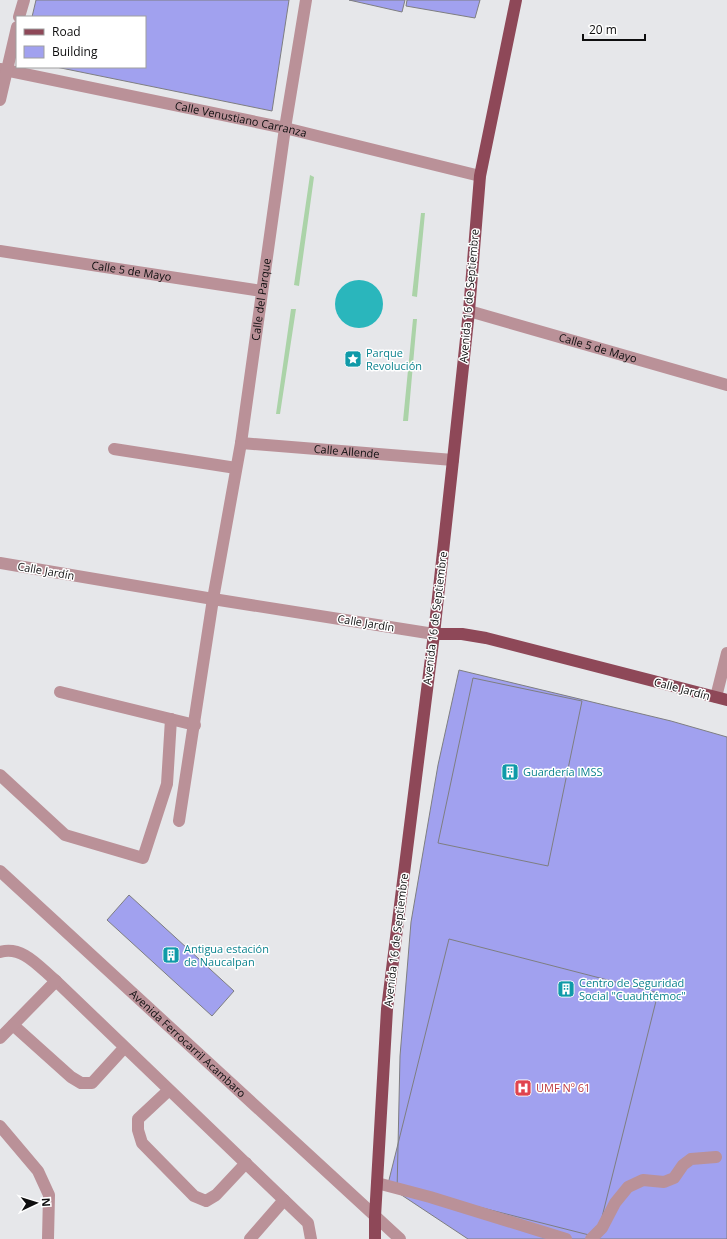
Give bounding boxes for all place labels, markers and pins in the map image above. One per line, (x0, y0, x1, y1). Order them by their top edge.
place label: Parque Revolución (366, 345, 422, 373)
place icon: Parque Revolución (343, 349, 363, 369)
building icon: Guardería IMSS (500, 762, 520, 782)
place label: Guardería IMSS (523, 764, 603, 779)
place label: Antigua estación de Naucalpan (184, 941, 269, 969)
building icon: Antigua estación de Naucalpan (161, 945, 181, 965)
place label: Centro de Seguridad Social "Cuauhtémoc" (579, 975, 686, 1003)
building icon: Centro de Seguridad Social "Cuauhtémoc" (556, 979, 576, 999)
hospital icon: UMF Nº 61 (513, 1078, 533, 1098)
place label: UMF Nº 61 (536, 1080, 590, 1095)

